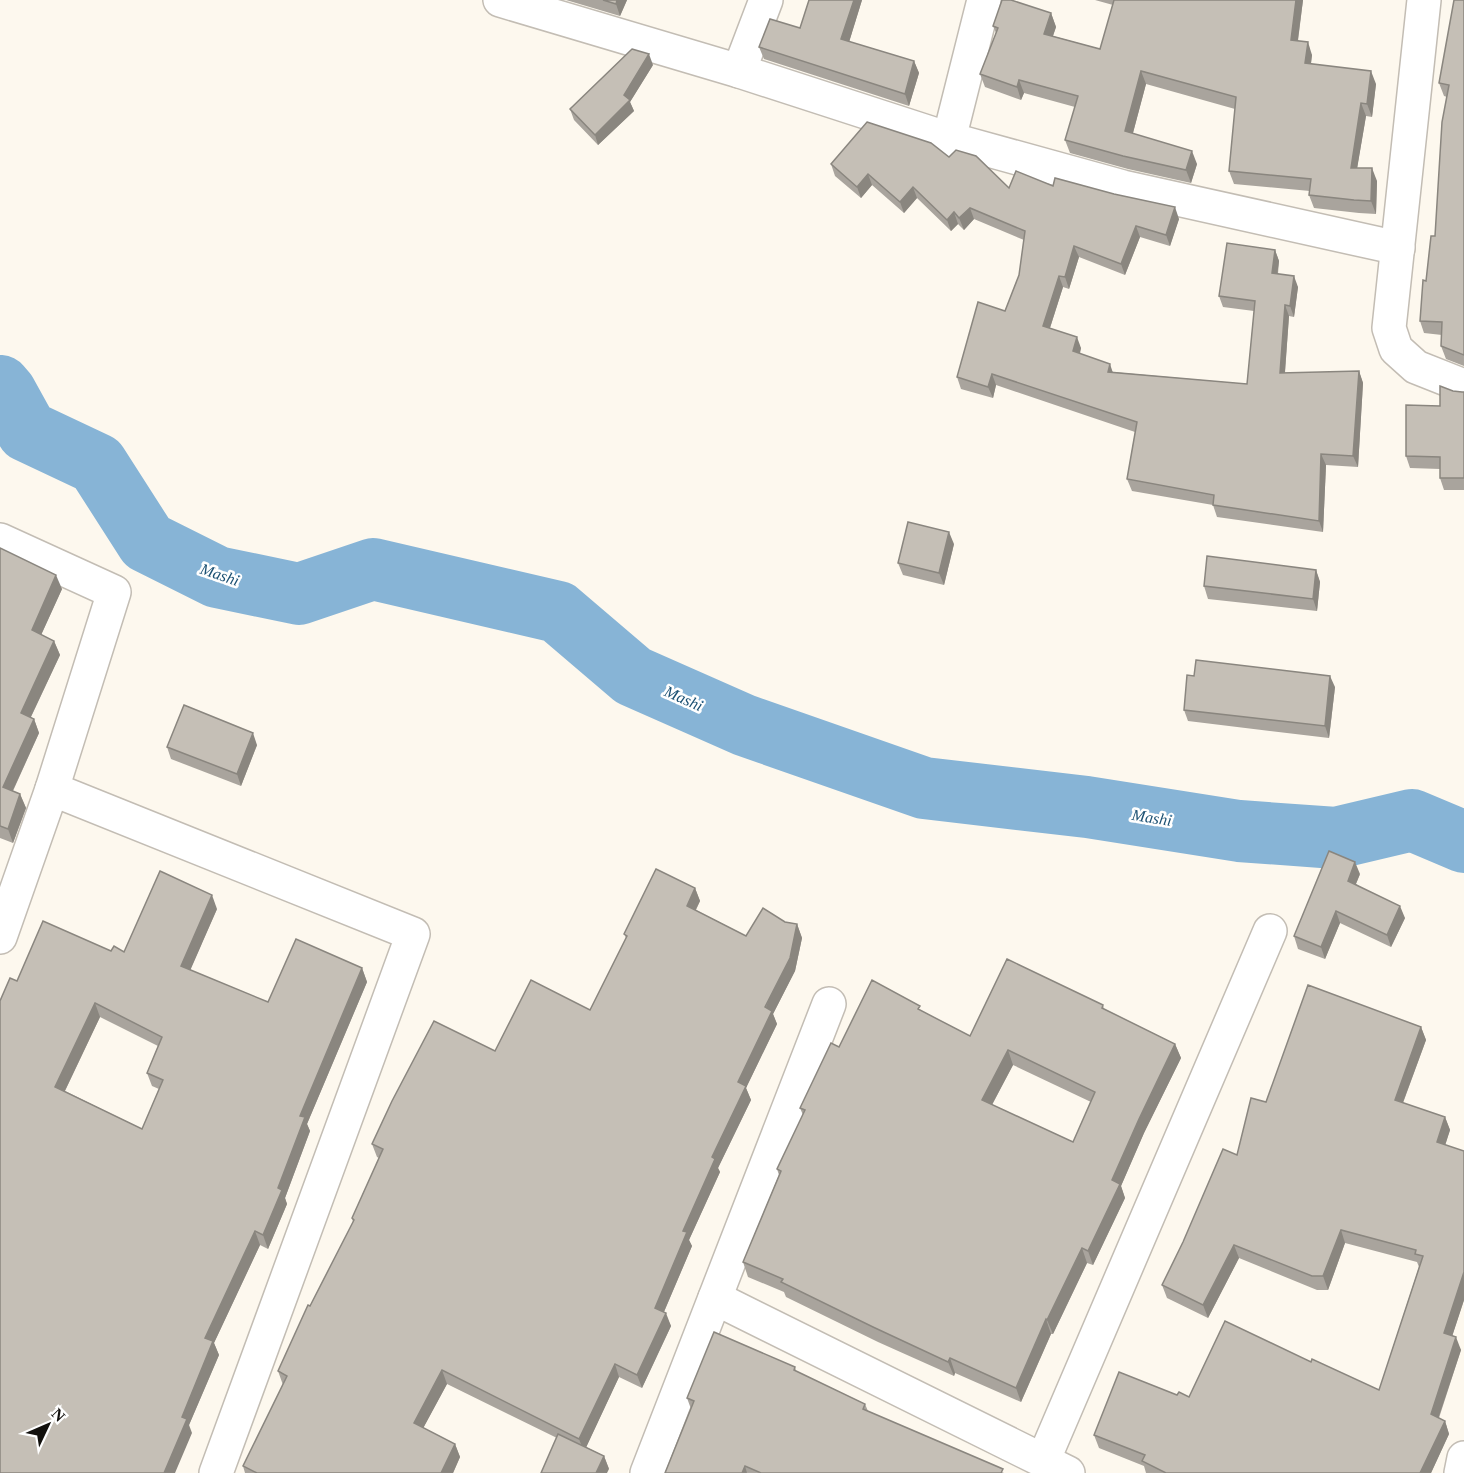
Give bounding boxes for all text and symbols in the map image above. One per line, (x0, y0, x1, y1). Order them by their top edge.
water label: Mashi (197, 560, 242, 589)
water label: Mashi (661, 682, 706, 714)
water label: Mashi (1130, 806, 1173, 829)
north arrow (18, 1395, 78, 1455)
text: N (48, 1405, 69, 1425)

